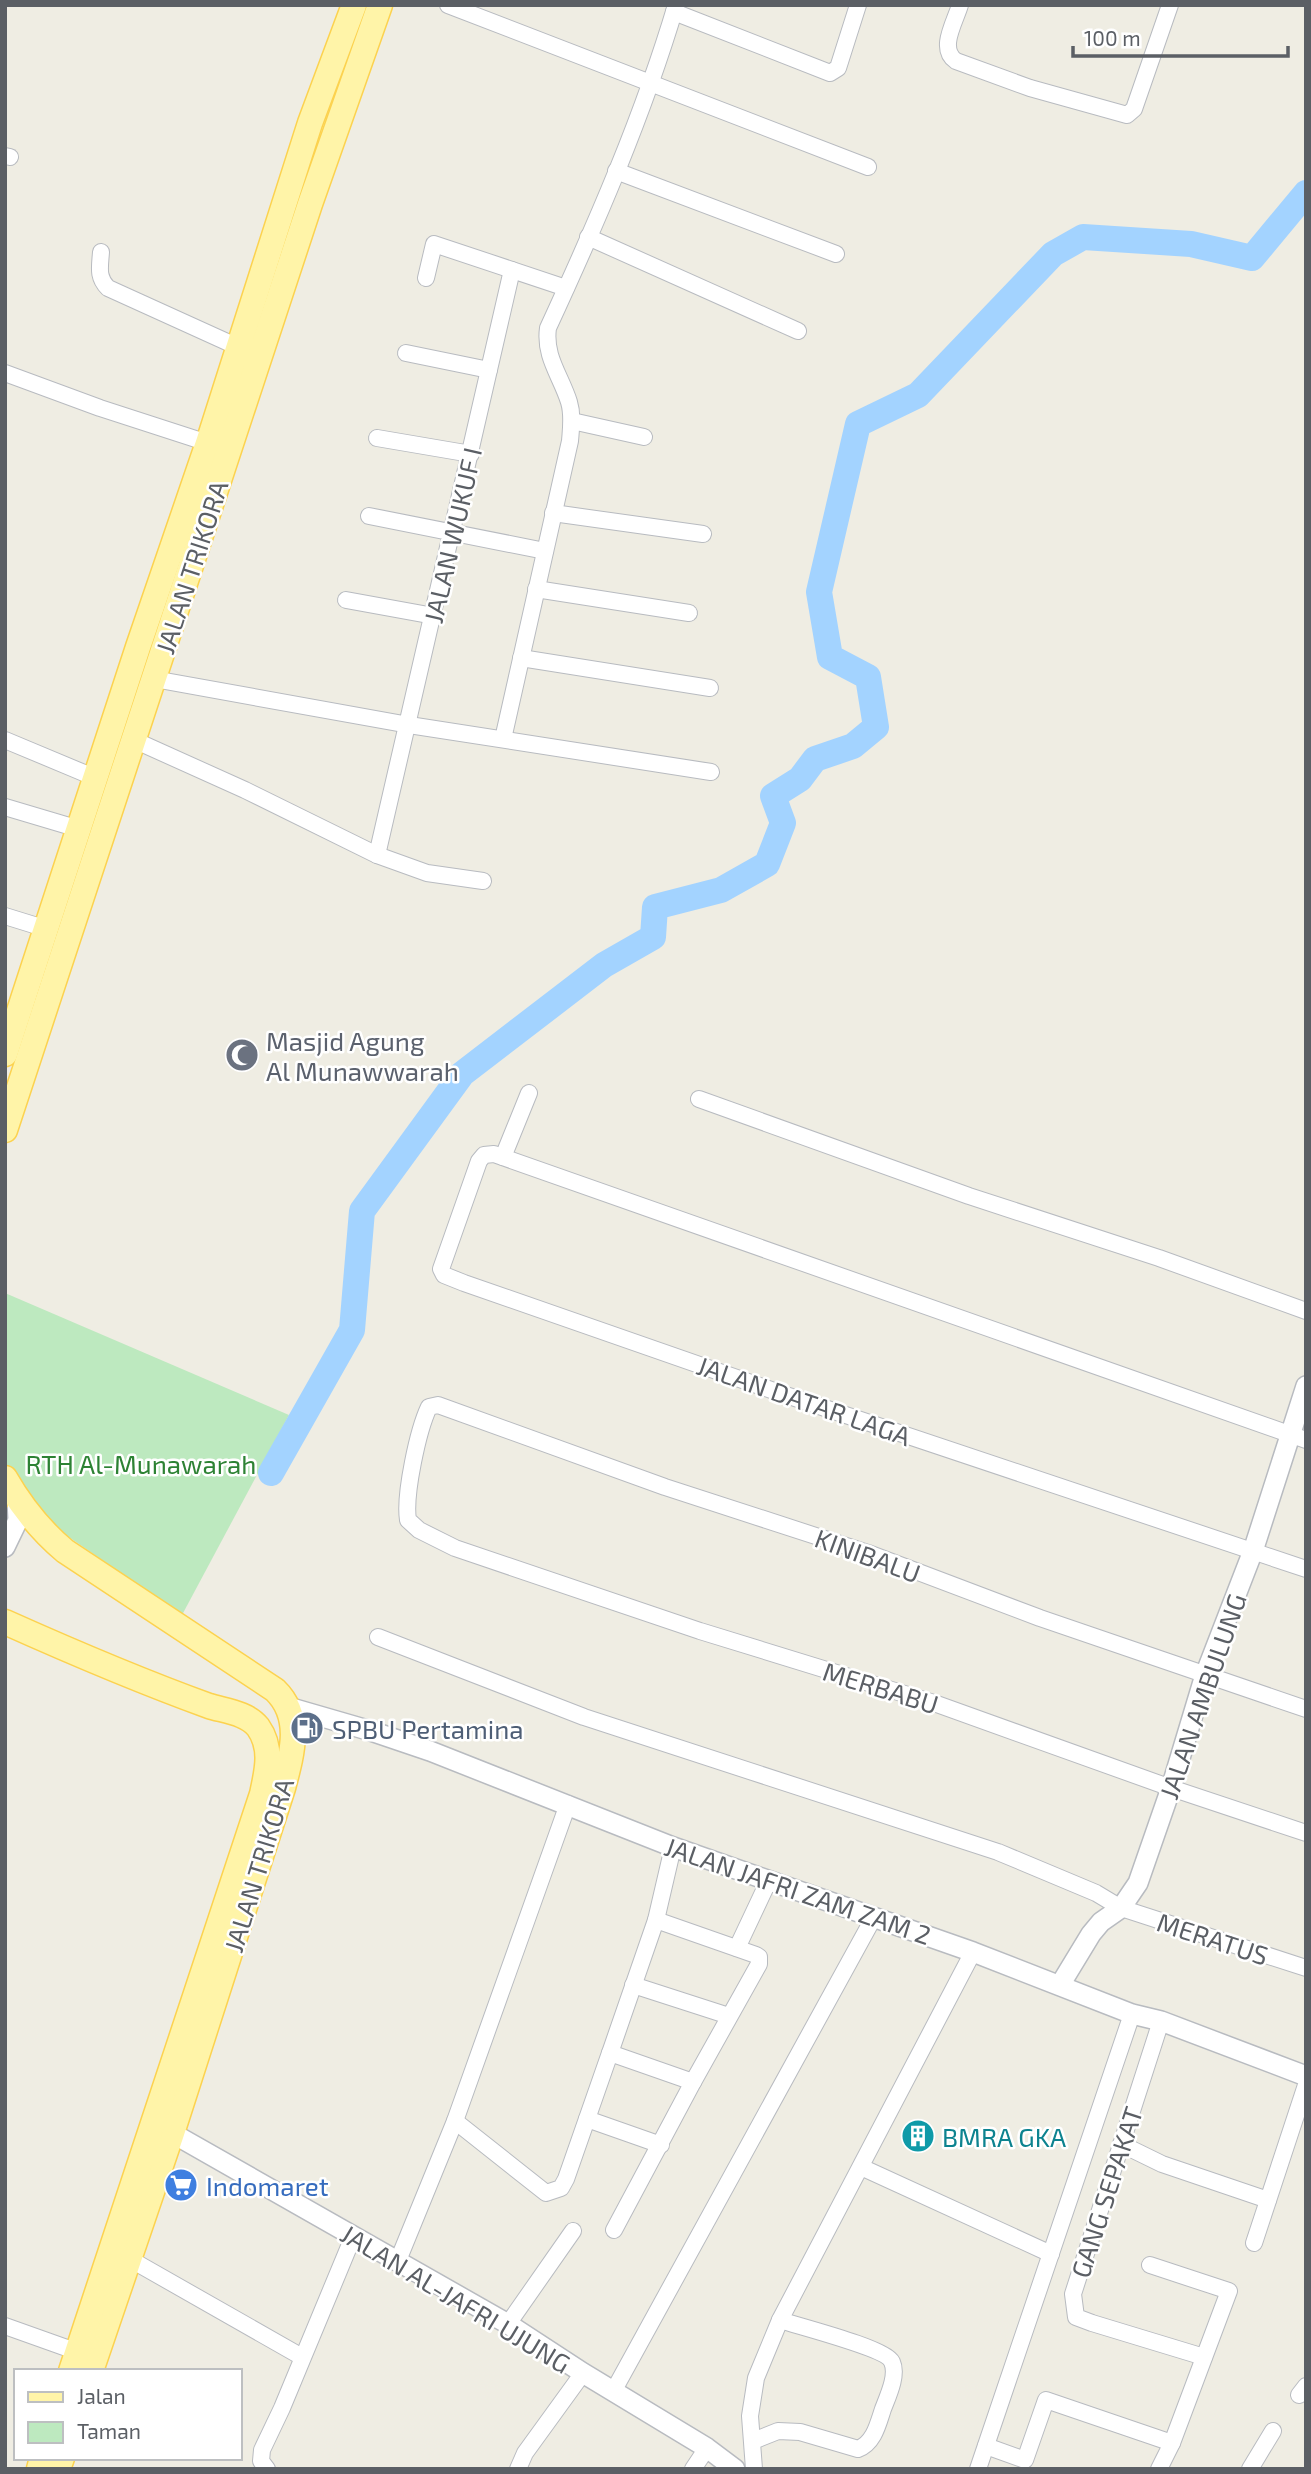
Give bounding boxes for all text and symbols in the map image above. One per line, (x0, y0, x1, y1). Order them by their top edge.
scale bar (1073, 14, 1288, 58)
text: 100 m (1084, 25, 1141, 50)
street label: JALAN WUKUF I (417, 444, 487, 626)
street label: JALAN TRIKORA (148, 476, 234, 658)
place label: Masjid Agung Al Munawwarah (266, 1025, 459, 1086)
mosque icon: Masjid Agung Al Munawwarah (223, 1036, 261, 1074)
street label: JALAN DATAR LAGA (693, 1349, 915, 1451)
park label: RTH Al-Munawarah (26, 1448, 256, 1479)
street label: KINIBALU (811, 1522, 925, 1588)
street label: JALAN AMBULUNG (1152, 1589, 1252, 1803)
street label: MERBABU (819, 1655, 943, 1719)
fuel station icon: SPBU Pertamina (288, 1709, 326, 1747)
place label: SPBU Pertamina (332, 1713, 524, 1744)
street label: JALAN TRIKORA (217, 1774, 299, 1956)
street label: JALAN JAFRI ZAM ZAM 2 (661, 1830, 935, 1950)
street label: MERATUS (1153, 1905, 1273, 1971)
street label: GANG SEPAKAT (1064, 2103, 1148, 2281)
building icon: BMRA GKA (899, 2117, 937, 2155)
place label: BMRA GKA (942, 2121, 1066, 2152)
supermarket icon: Indomaret (162, 2166, 200, 2204)
place label: Indomaret (206, 2170, 329, 2201)
street label: JALAN AL-JAFRI UJUNG (336, 2217, 576, 2379)
legend (14, 2369, 242, 2460)
text: Jalan (77, 2383, 126, 2408)
text: Taman (77, 2418, 141, 2443)

